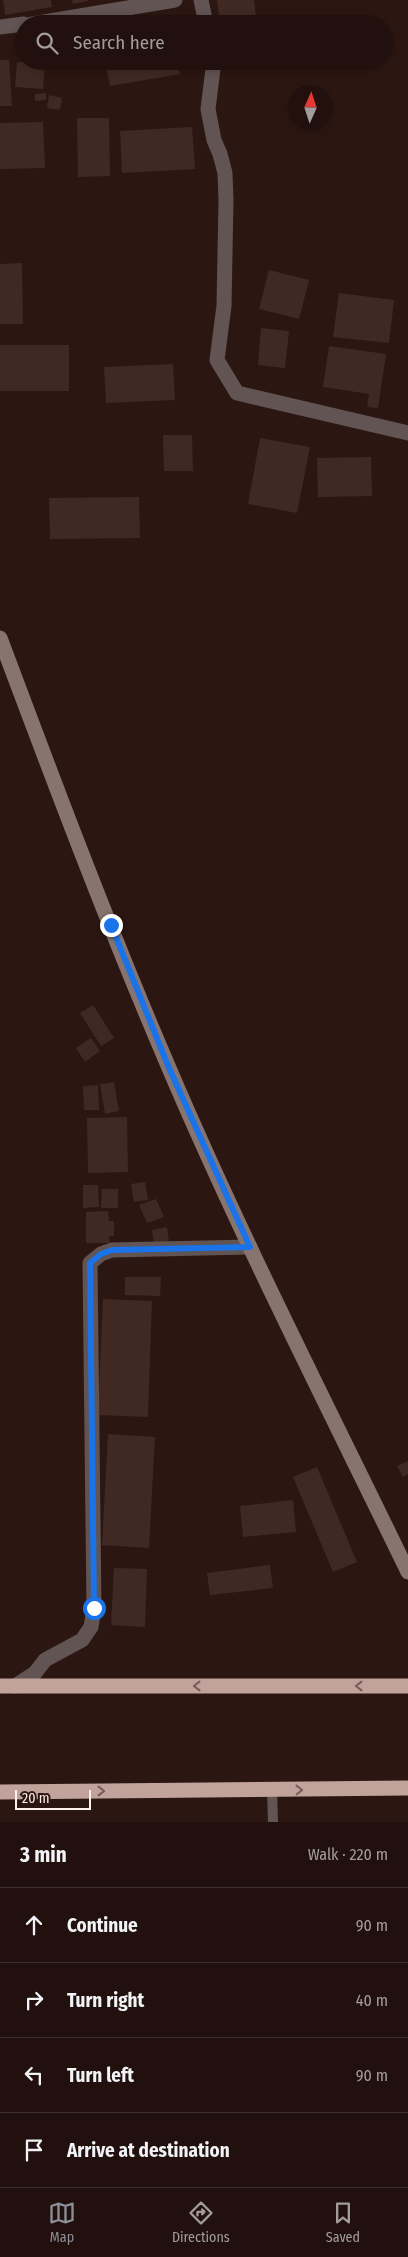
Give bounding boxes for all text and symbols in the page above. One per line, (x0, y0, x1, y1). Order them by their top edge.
search box (15, 15, 393, 70)
icon: search (33, 29, 61, 57)
text: Search here (73, 31, 165, 54)
north arrow (288, 85, 333, 130)
route end (100, 914, 123, 937)
route start (83, 1597, 106, 1620)
one-way arrow (193, 1681, 200, 1691)
one-way arrow (355, 1681, 363, 1691)
one-way arrow (295, 1785, 303, 1795)
one-way arrow (98, 1786, 105, 1796)
scale bar (15, 1787, 91, 1810)
text: 20 m (22, 1790, 50, 1807)
text: 3 min (20, 1842, 67, 1868)
text: Walk · 220 m (308, 1845, 388, 1864)
icon: ahead (20, 1911, 48, 1939)
text: Continue (67, 1914, 138, 1937)
text: 90 m (356, 1916, 388, 1935)
icon: right (20, 1986, 48, 2014)
text: Turn right (67, 1989, 144, 2012)
text: 40 m (356, 1991, 388, 2010)
icon: left (20, 2061, 48, 2089)
text: Turn left (67, 2064, 134, 2087)
text: 90 m (356, 2066, 388, 2085)
icon: arrive (20, 2136, 48, 2164)
text: Arrive at destination (67, 2139, 230, 2162)
tab: Map (48, 2199, 76, 2246)
tab: Directions (172, 2199, 230, 2246)
tab: Saved (326, 2199, 360, 2246)

